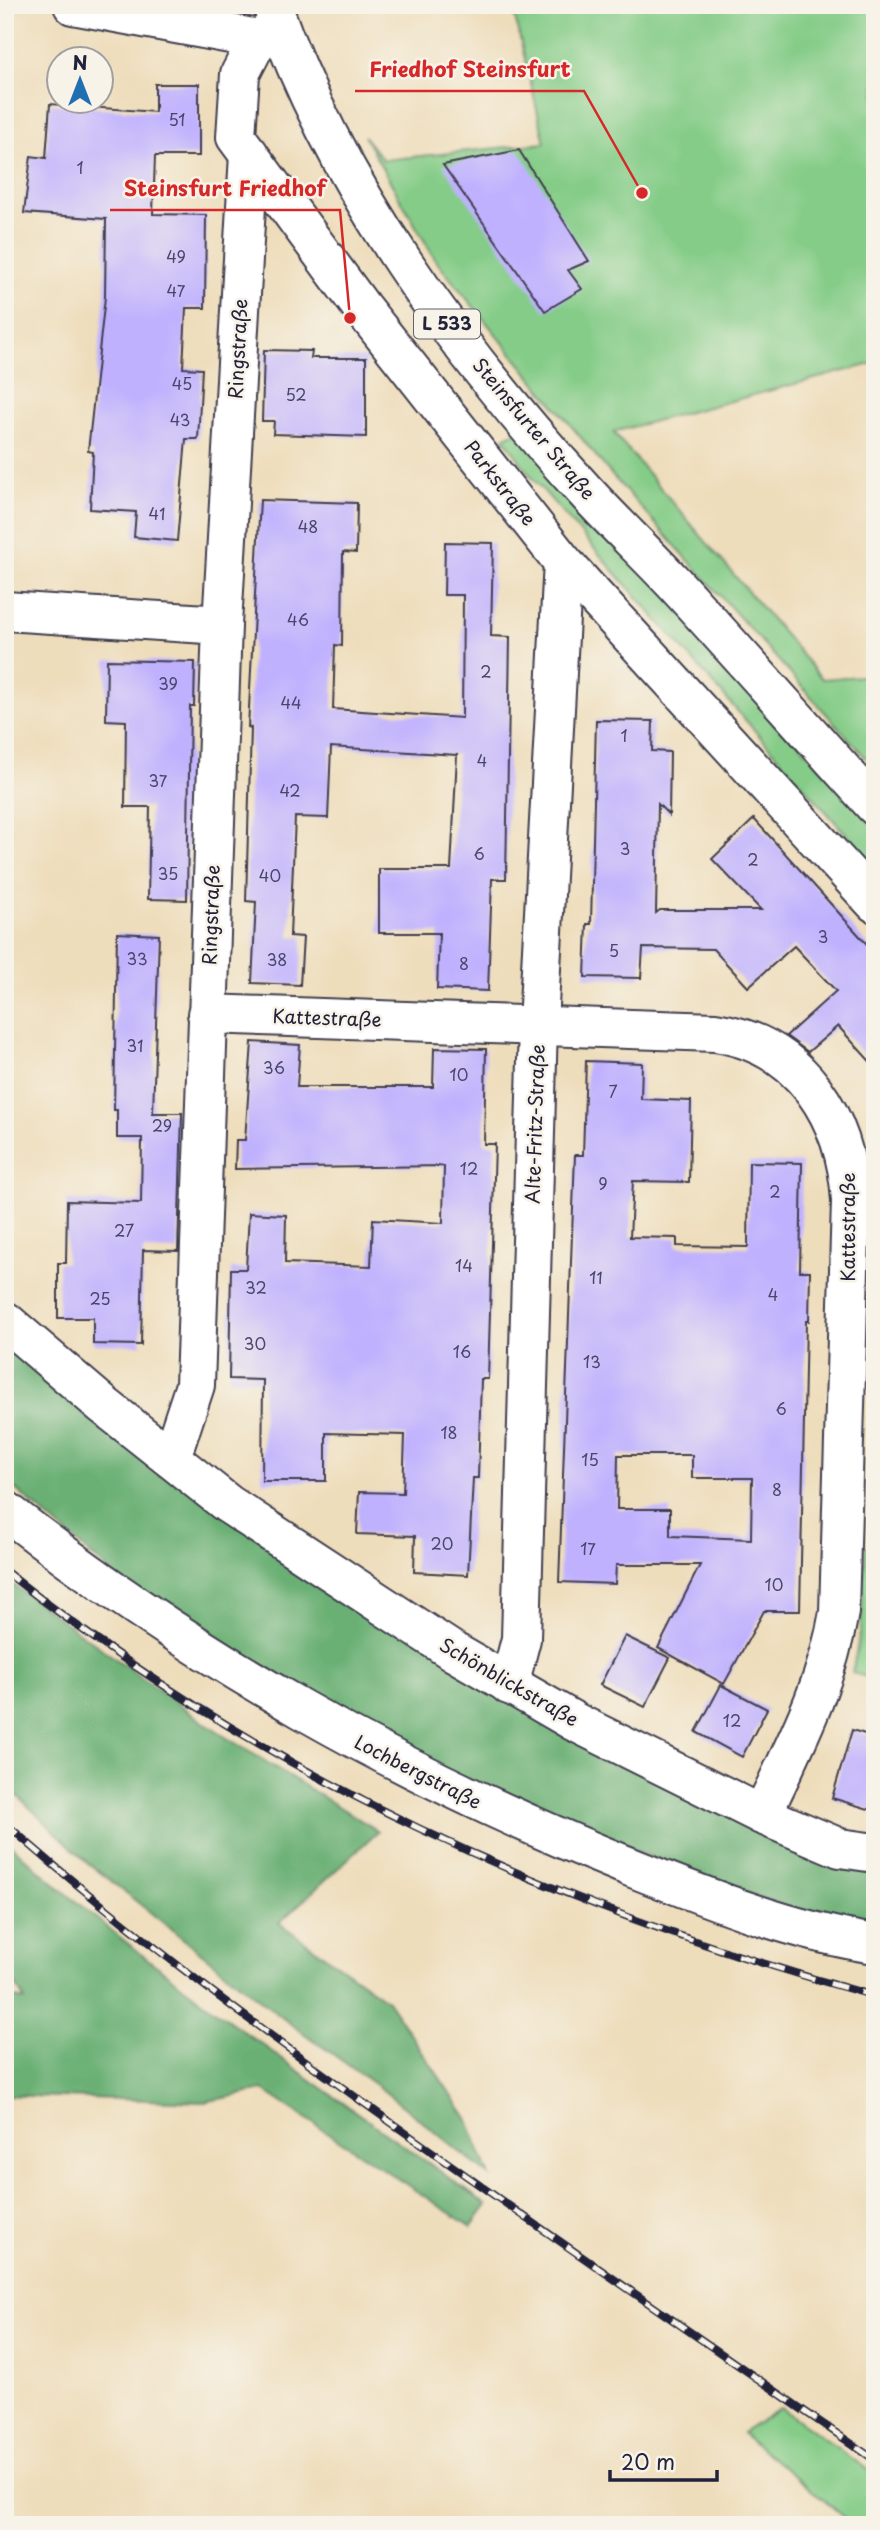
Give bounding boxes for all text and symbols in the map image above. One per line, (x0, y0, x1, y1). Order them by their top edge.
north arrow (46, 46, 116, 116)
text: N (72, 48, 88, 76)
callout: Friedhof Steinsfurt (355, 49, 584, 91)
text: Friedhof Steinsfurt (369, 52, 571, 84)
house number: 51 (168, 107, 186, 131)
house number: 1 (76, 155, 84, 179)
callout: Steinsfurt Friedhof (110, 168, 340, 210)
text: Steinsfurt Friedhof (124, 171, 328, 203)
house number: 49 (166, 244, 186, 268)
house number: 47 (167, 278, 186, 302)
street label: Ringstraße (220, 298, 254, 400)
road number: L 533 (414, 310, 480, 338)
street label: Steinsfurter Straße (467, 351, 603, 505)
house number: 45 (172, 371, 192, 395)
house number: 52 (285, 382, 307, 406)
house number: 43 (170, 407, 190, 431)
street label: Parkstraße (458, 434, 543, 531)
house number: 41 (149, 501, 165, 525)
house number: 48 (298, 514, 318, 538)
house number: 46 (287, 607, 309, 631)
house number: 2 (480, 659, 492, 683)
house number: 39 (158, 671, 178, 695)
house number: 44 (280, 690, 302, 714)
house number: 1 (620, 723, 628, 747)
house number: 4 (477, 748, 487, 772)
house number: 37 (149, 768, 168, 792)
house number: 42 (279, 778, 301, 802)
house number: 3 (620, 836, 630, 860)
house number: 6 (473, 841, 485, 865)
house number: 2 (747, 847, 759, 871)
house number: 35 (158, 861, 178, 885)
house number: 40 (259, 863, 281, 887)
street label: Ringstraße (194, 864, 226, 966)
house number: 3 (818, 924, 828, 948)
house number: 5 (609, 938, 619, 962)
house number: 33 (126, 946, 148, 970)
house number: 38 (267, 947, 287, 971)
house number: 8 (459, 951, 469, 975)
street label: Kattestraße (272, 1001, 382, 1033)
house number: 31 (127, 1033, 143, 1057)
street label: Alte-Fritz-Straße (517, 1044, 551, 1204)
house number: 36 (263, 1055, 285, 1079)
house number: 10 (450, 1062, 468, 1086)
house number: 7 (608, 1079, 618, 1103)
house number: 29 (152, 1113, 172, 1137)
house number: 12 (460, 1156, 478, 1180)
house number: 9 (598, 1171, 608, 1195)
street label: Kattestraße (833, 1172, 861, 1282)
house number: 2 (769, 1179, 781, 1203)
house number: 27 (114, 1218, 134, 1242)
house number: 14 (455, 1253, 473, 1277)
house number: 11 (589, 1265, 603, 1289)
house number: 32 (245, 1275, 267, 1299)
house number: 4 (768, 1282, 778, 1306)
house number: 25 (89, 1286, 111, 1310)
house number: 30 (244, 1331, 266, 1355)
house number: 16 (453, 1339, 471, 1363)
house number: 13 (583, 1349, 601, 1373)
house number: 6 (775, 1396, 787, 1420)
house number: 18 (440, 1420, 458, 1444)
house number: 15 (581, 1447, 599, 1471)
house number: 8 (772, 1477, 782, 1501)
house number: 20 (431, 1531, 453, 1555)
house number: 17 (580, 1536, 596, 1560)
house number: 10 (765, 1572, 783, 1596)
street label: Schönblickstraße (435, 1630, 584, 1732)
house number: 12 (723, 1708, 741, 1732)
street label: Lochbergstraße (350, 1727, 487, 1815)
scale bar (610, 2439, 717, 2483)
text: 20 m (621, 2445, 675, 2477)

